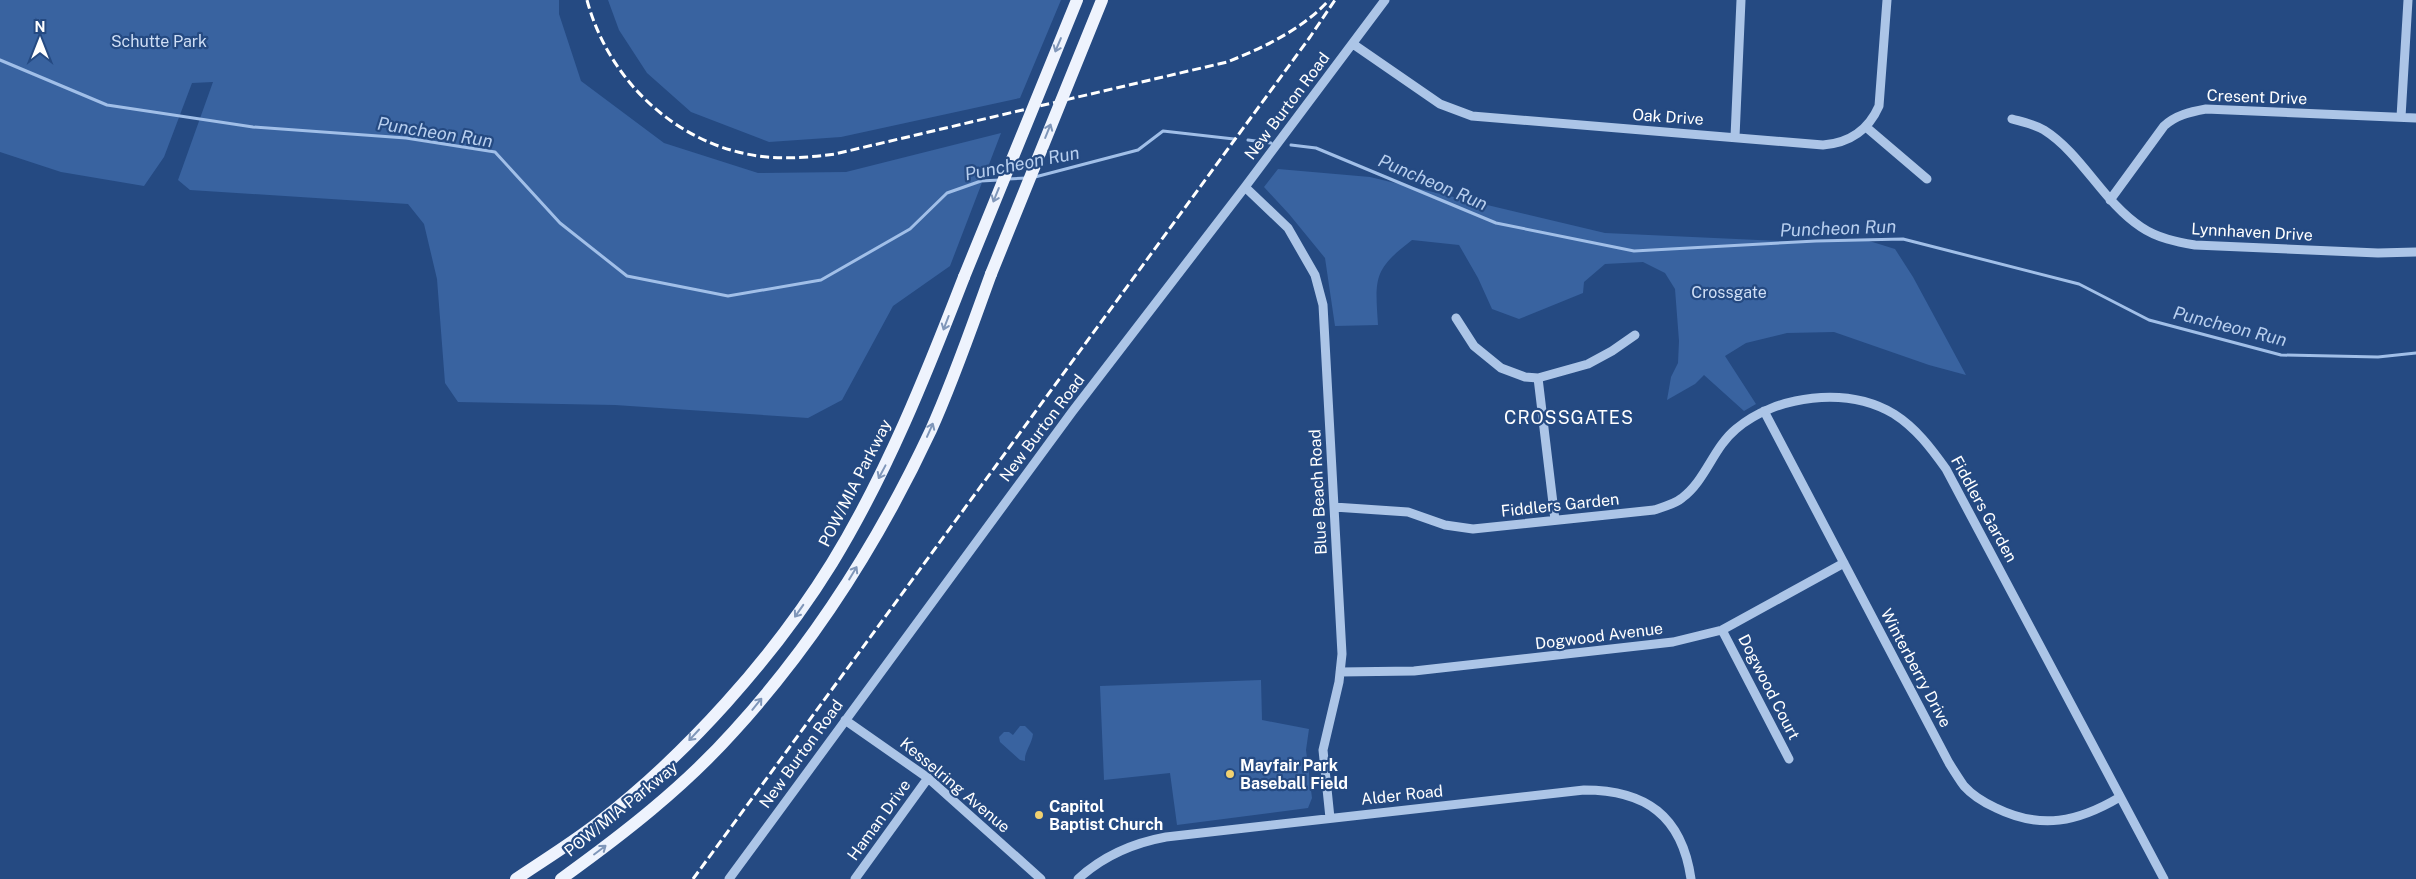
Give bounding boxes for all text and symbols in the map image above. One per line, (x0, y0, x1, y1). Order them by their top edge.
north arrow (15, 15, 65, 65)
text: N (35, 19, 45, 35)
park label: Schutte Park (111, 32, 207, 51)
one-way arrow (1052, 37, 1062, 52)
street label: New Burton Road (1240, 49, 1334, 163)
street label: Cresent Drive (2206, 86, 2308, 108)
street label: Oak Drive (1632, 105, 1704, 129)
water label: Puncheon Run (376, 113, 494, 151)
one-way arrow (1043, 124, 1053, 139)
water label: Puncheon Run (963, 142, 1081, 184)
water label: Puncheon Run (1375, 150, 1491, 214)
one-way arrow (991, 187, 1001, 202)
water label: Puncheon Run (1779, 215, 1897, 241)
street label: Lynnhaven Drive (2191, 219, 2313, 245)
park label: Crossgate (1691, 283, 1767, 302)
water label: Puncheon Run (2171, 302, 2289, 350)
one-way arrow (941, 314, 950, 330)
street label: New Burton Road (995, 371, 1089, 485)
district label: CROSSGATES (1504, 407, 1634, 428)
street label: POW/MIA Parkway (815, 416, 896, 550)
one-way arrow (926, 423, 935, 438)
street label: Blue Beach Road (1305, 429, 1331, 555)
street label: Fiddlers Garden (1947, 452, 2021, 566)
one-way arrow (877, 464, 887, 479)
street label: Fiddlers Garden (1500, 489, 1620, 521)
one-way arrow (849, 567, 859, 581)
one-way arrow (794, 604, 804, 618)
street label: Winterberry Drive (1877, 605, 1955, 731)
street label: Dogwood Avenue (1534, 619, 1664, 653)
street label: Dogwood Court (1734, 631, 1804, 743)
street label: New Burton Road (755, 696, 847, 812)
one-way arrow (751, 698, 762, 711)
one-way arrow (688, 729, 700, 742)
street label: Kesselring Avenue (896, 733, 1014, 837)
place label: Mayfair Park Baseball Field (1240, 756, 1348, 793)
street label: POW/MIA Parkway (560, 757, 682, 861)
marker: Mayfair Park Baseball Field (1224, 768, 1236, 780)
street label: Haman Drive (843, 776, 915, 864)
street label: Alder Road (1360, 781, 1444, 809)
place label: Capitol Baptist Church (1049, 797, 1163, 834)
marker: Capitol Baptist Church (1033, 809, 1045, 821)
one-way arrow (593, 845, 606, 856)

